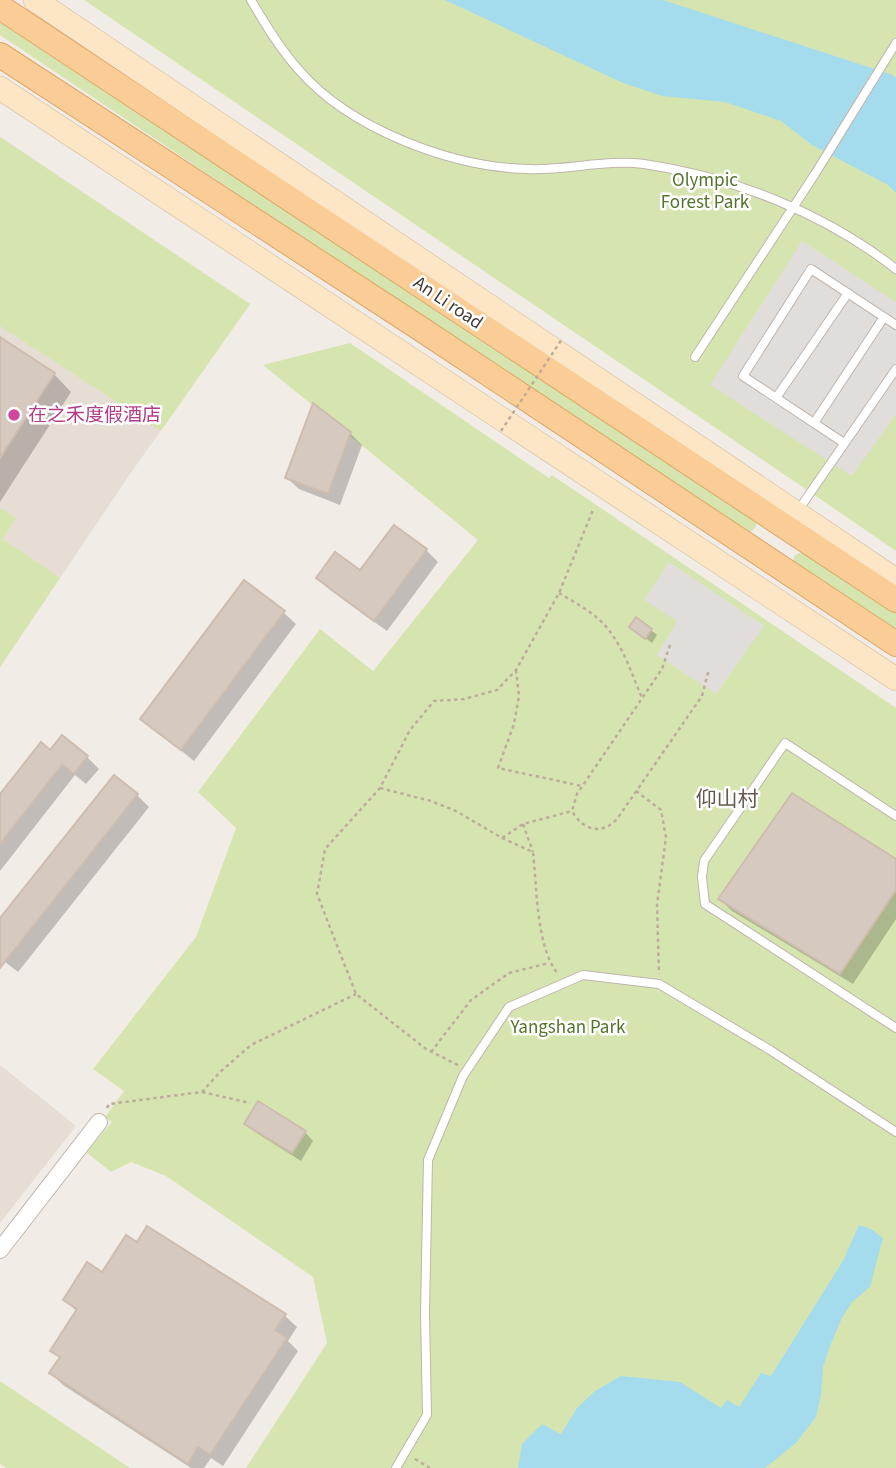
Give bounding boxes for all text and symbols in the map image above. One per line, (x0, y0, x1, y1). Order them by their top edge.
park label: Olympic Forest Park (661, 167, 750, 216)
street label: An Li road (408, 270, 488, 336)
place label: 在之禾度假酒店 (28, 402, 161, 429)
marker: 在之禾度假酒店 (6, 407, 22, 423)
district label: 仰山村 (696, 784, 759, 814)
park label: Yangshan Park (510, 1014, 626, 1041)

